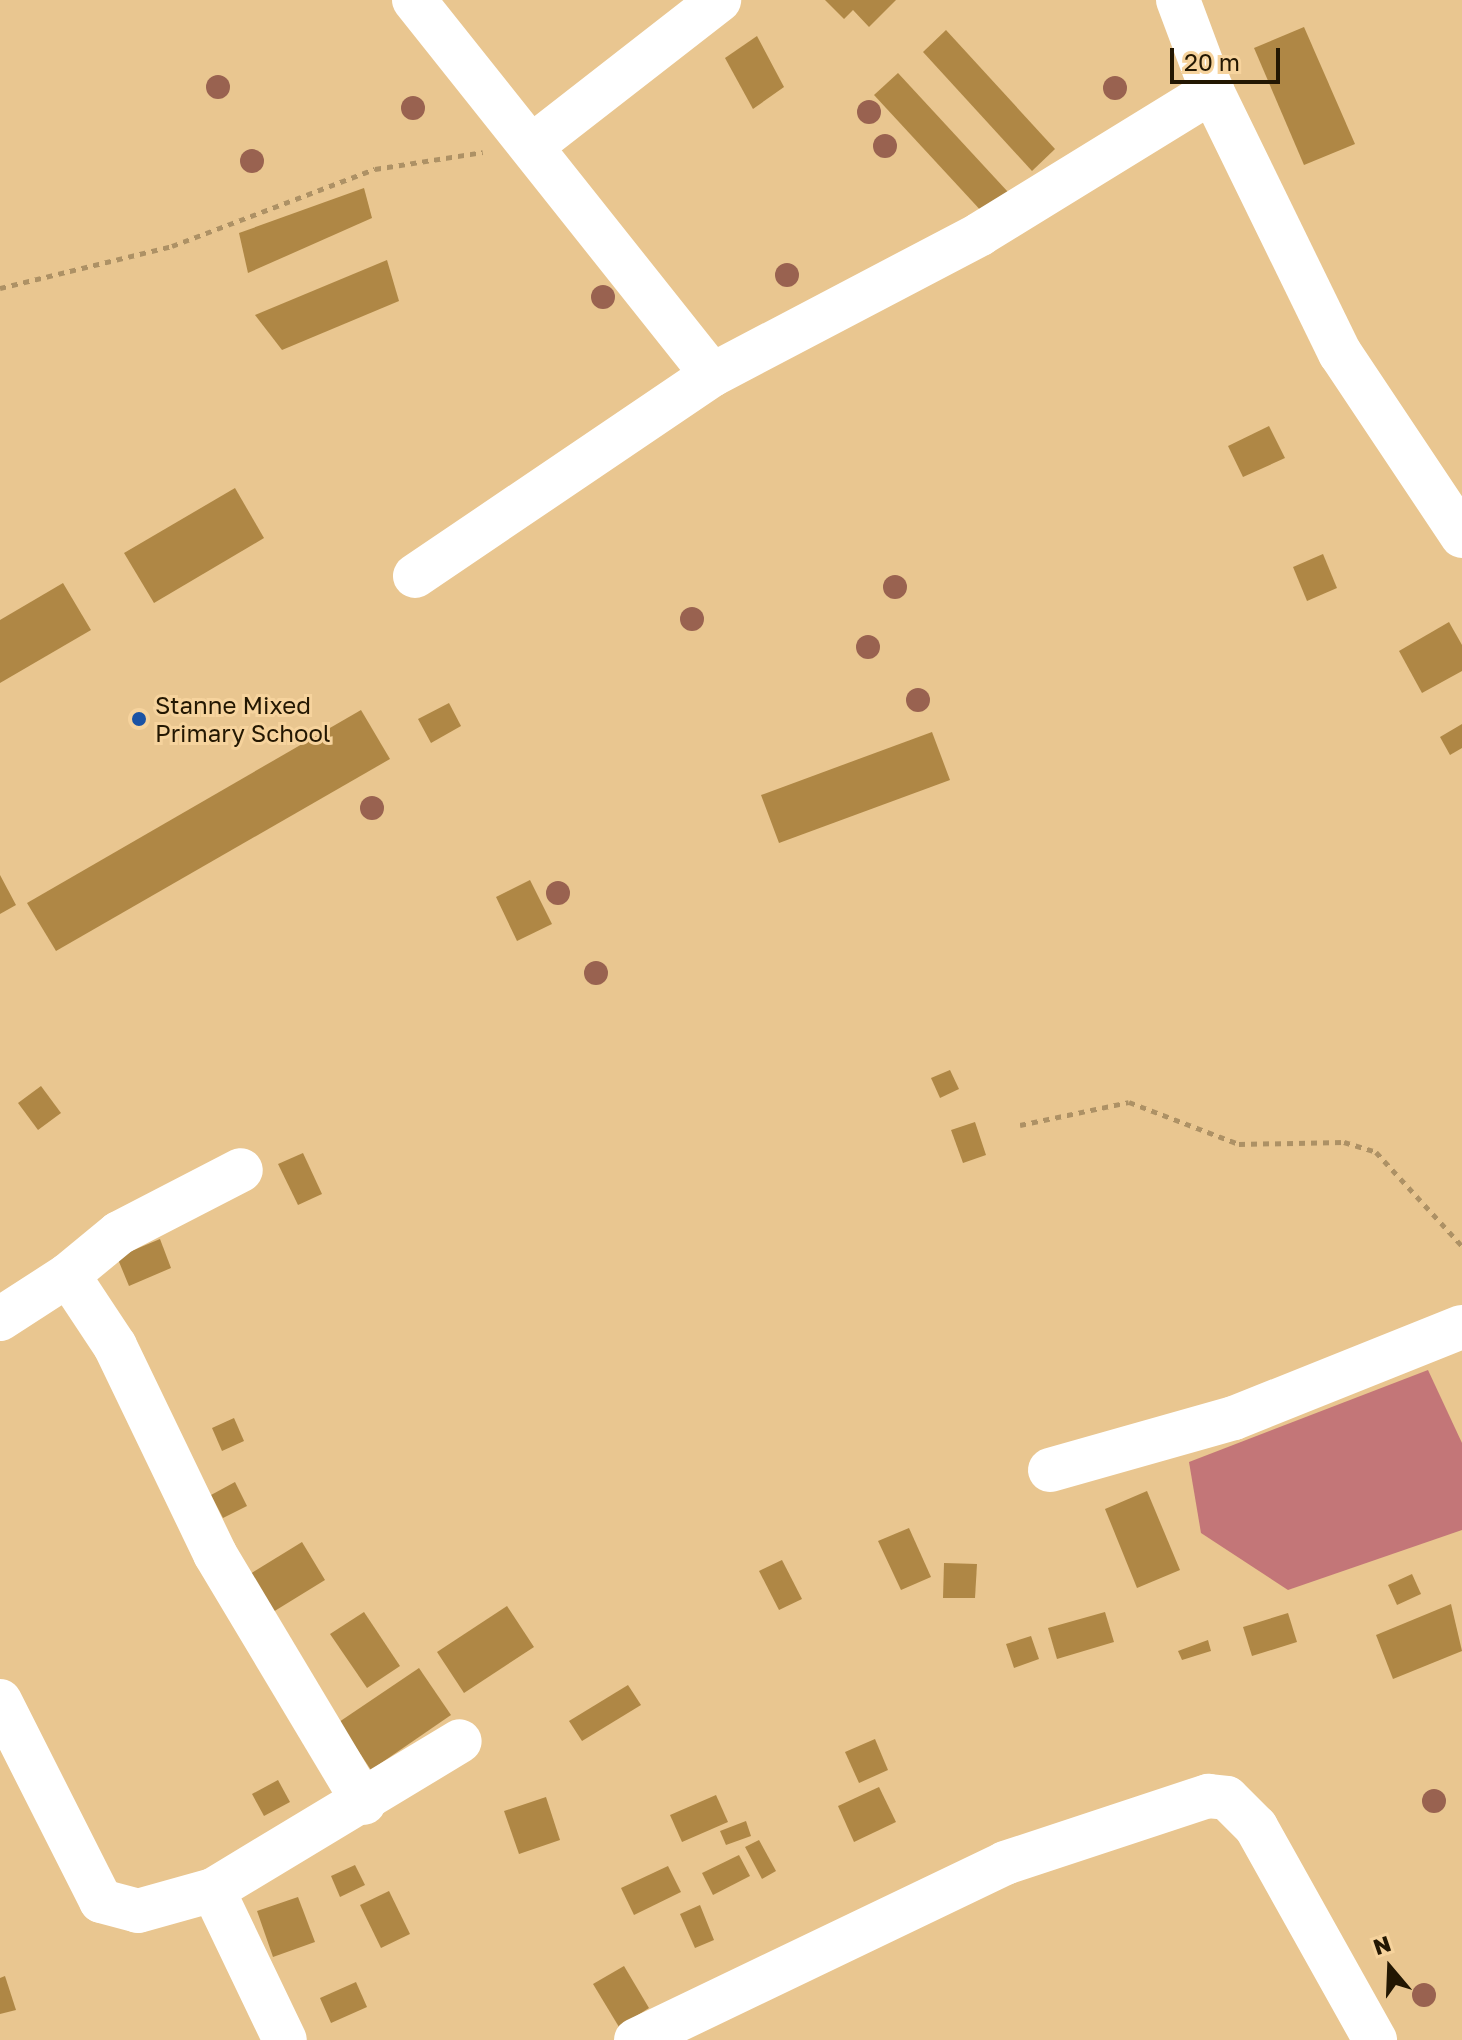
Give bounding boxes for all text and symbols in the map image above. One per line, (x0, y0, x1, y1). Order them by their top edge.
scale bar (1174, 32, 1284, 82)
text: 20 m (1184, 47, 1240, 76)
place label: Stanne Mixed Primary School (155, 691, 331, 747)
marker: Stanne Mixed Primary School (130, 710, 148, 728)
north arrow (1350, 1928, 1430, 2008)
text: N (1370, 1929, 1394, 1960)

